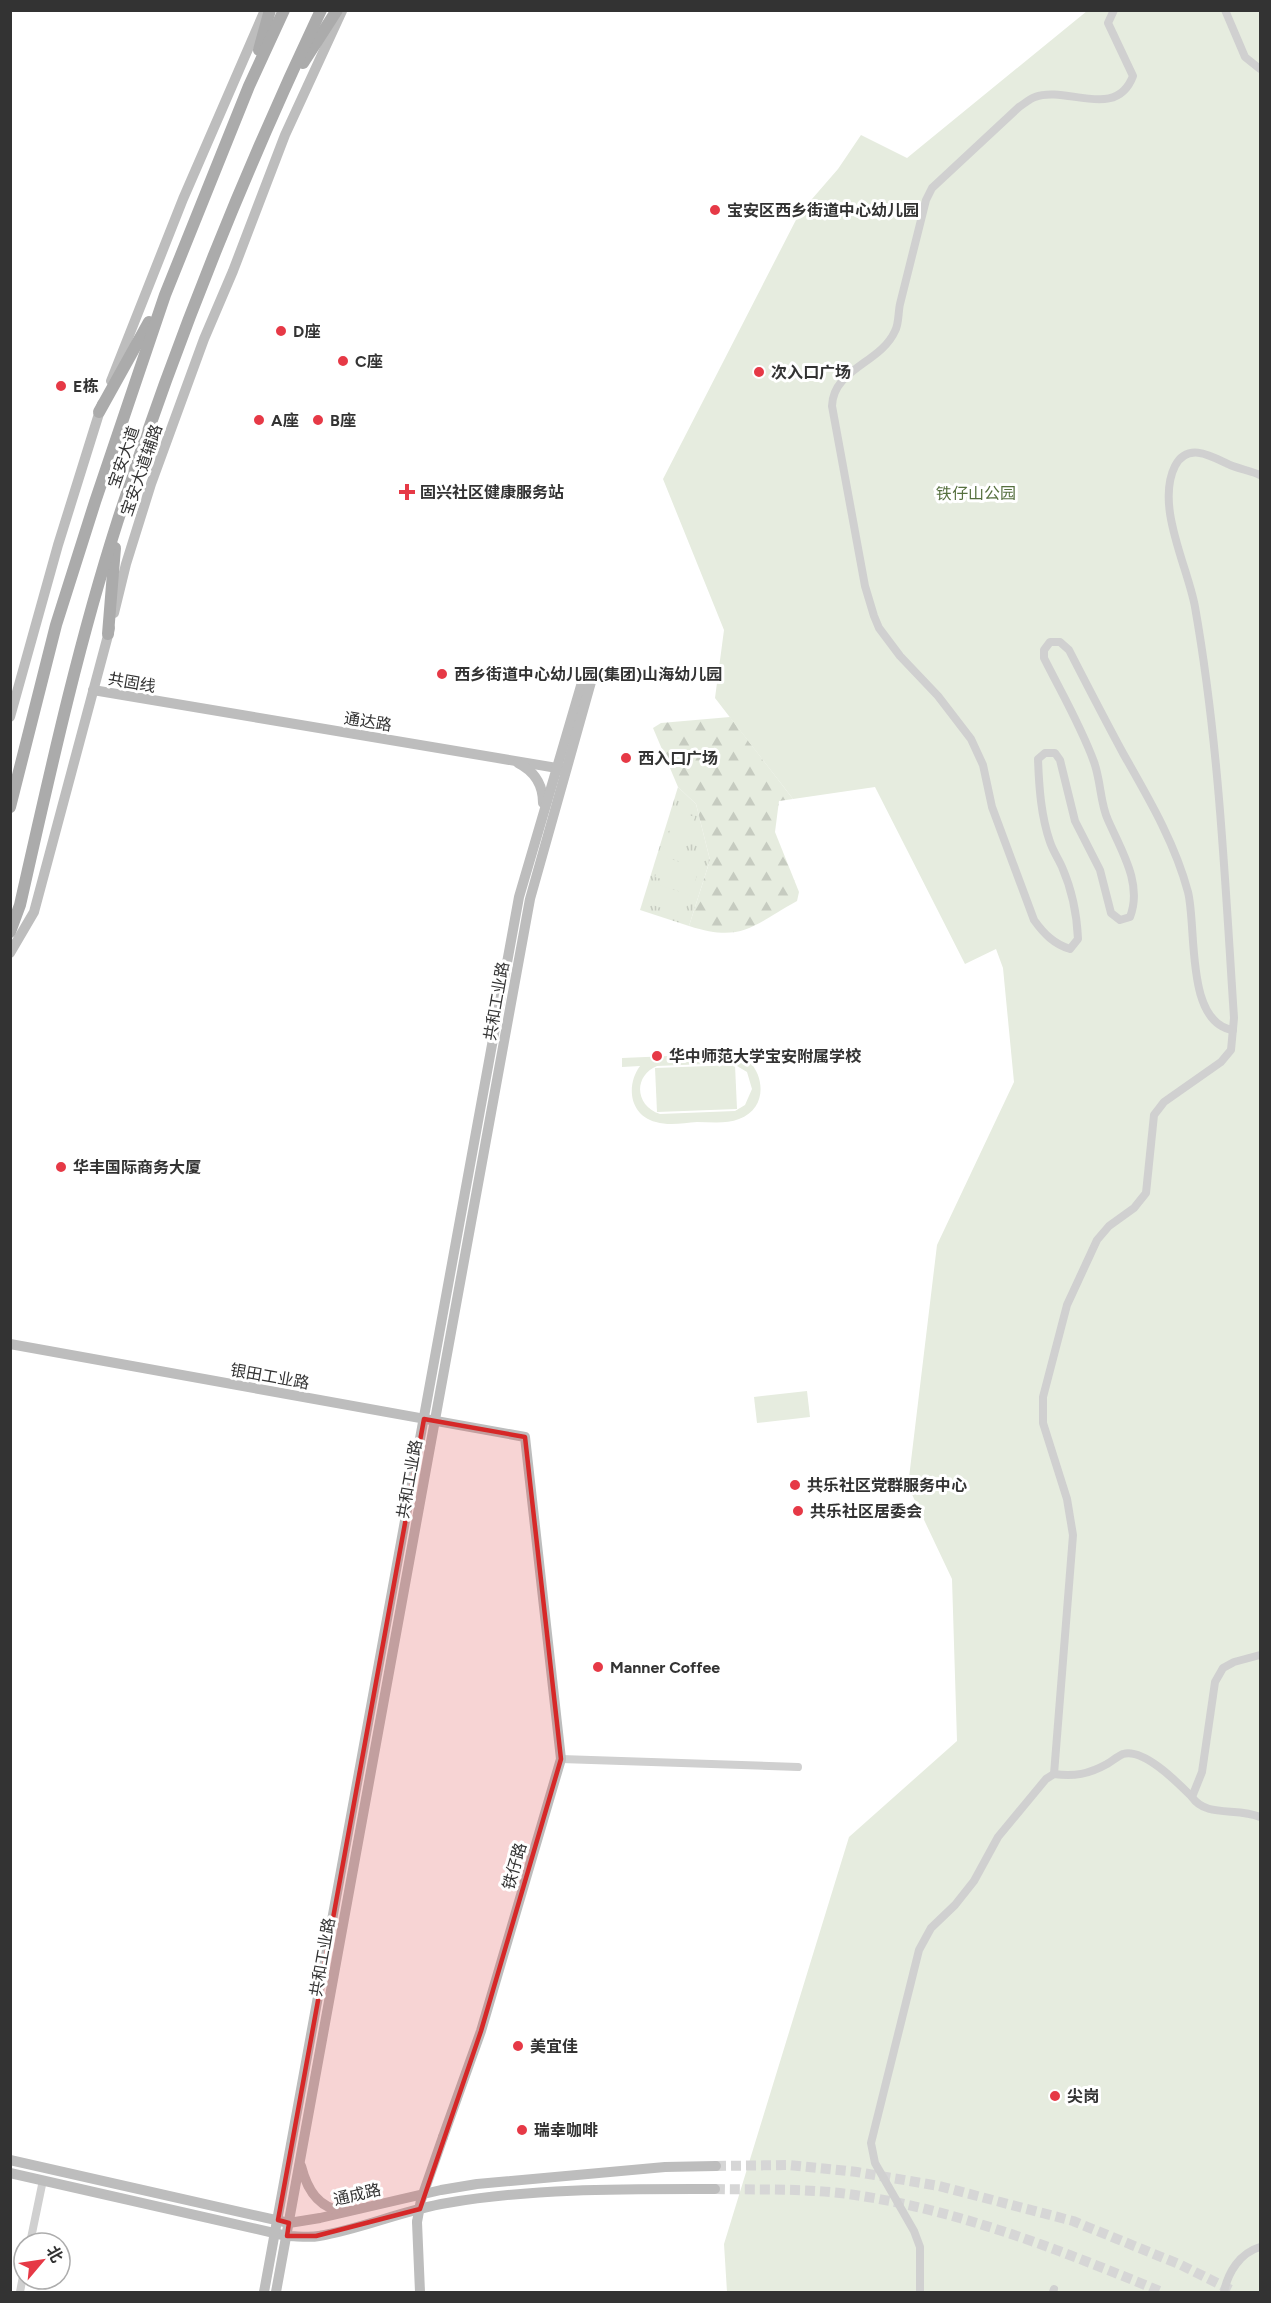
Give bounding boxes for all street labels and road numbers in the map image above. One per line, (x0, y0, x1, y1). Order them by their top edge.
street label: 宝安大道辅路 (117, 422, 166, 519)
street label: 宝安大道 (104, 424, 143, 491)
street label: 共固线 (107, 669, 157, 696)
street label: 通达路 (343, 708, 393, 735)
street label: 共和工业路 (480, 960, 513, 1042)
street label: 银田工业路 (229, 1360, 311, 1393)
street label: 共和工业路 (393, 1438, 426, 1520)
street label: 铁仔路 (499, 1840, 530, 1892)
street label: 共和工业路 (306, 1916, 339, 1998)
street label: 通成路 (332, 2180, 383, 2209)

